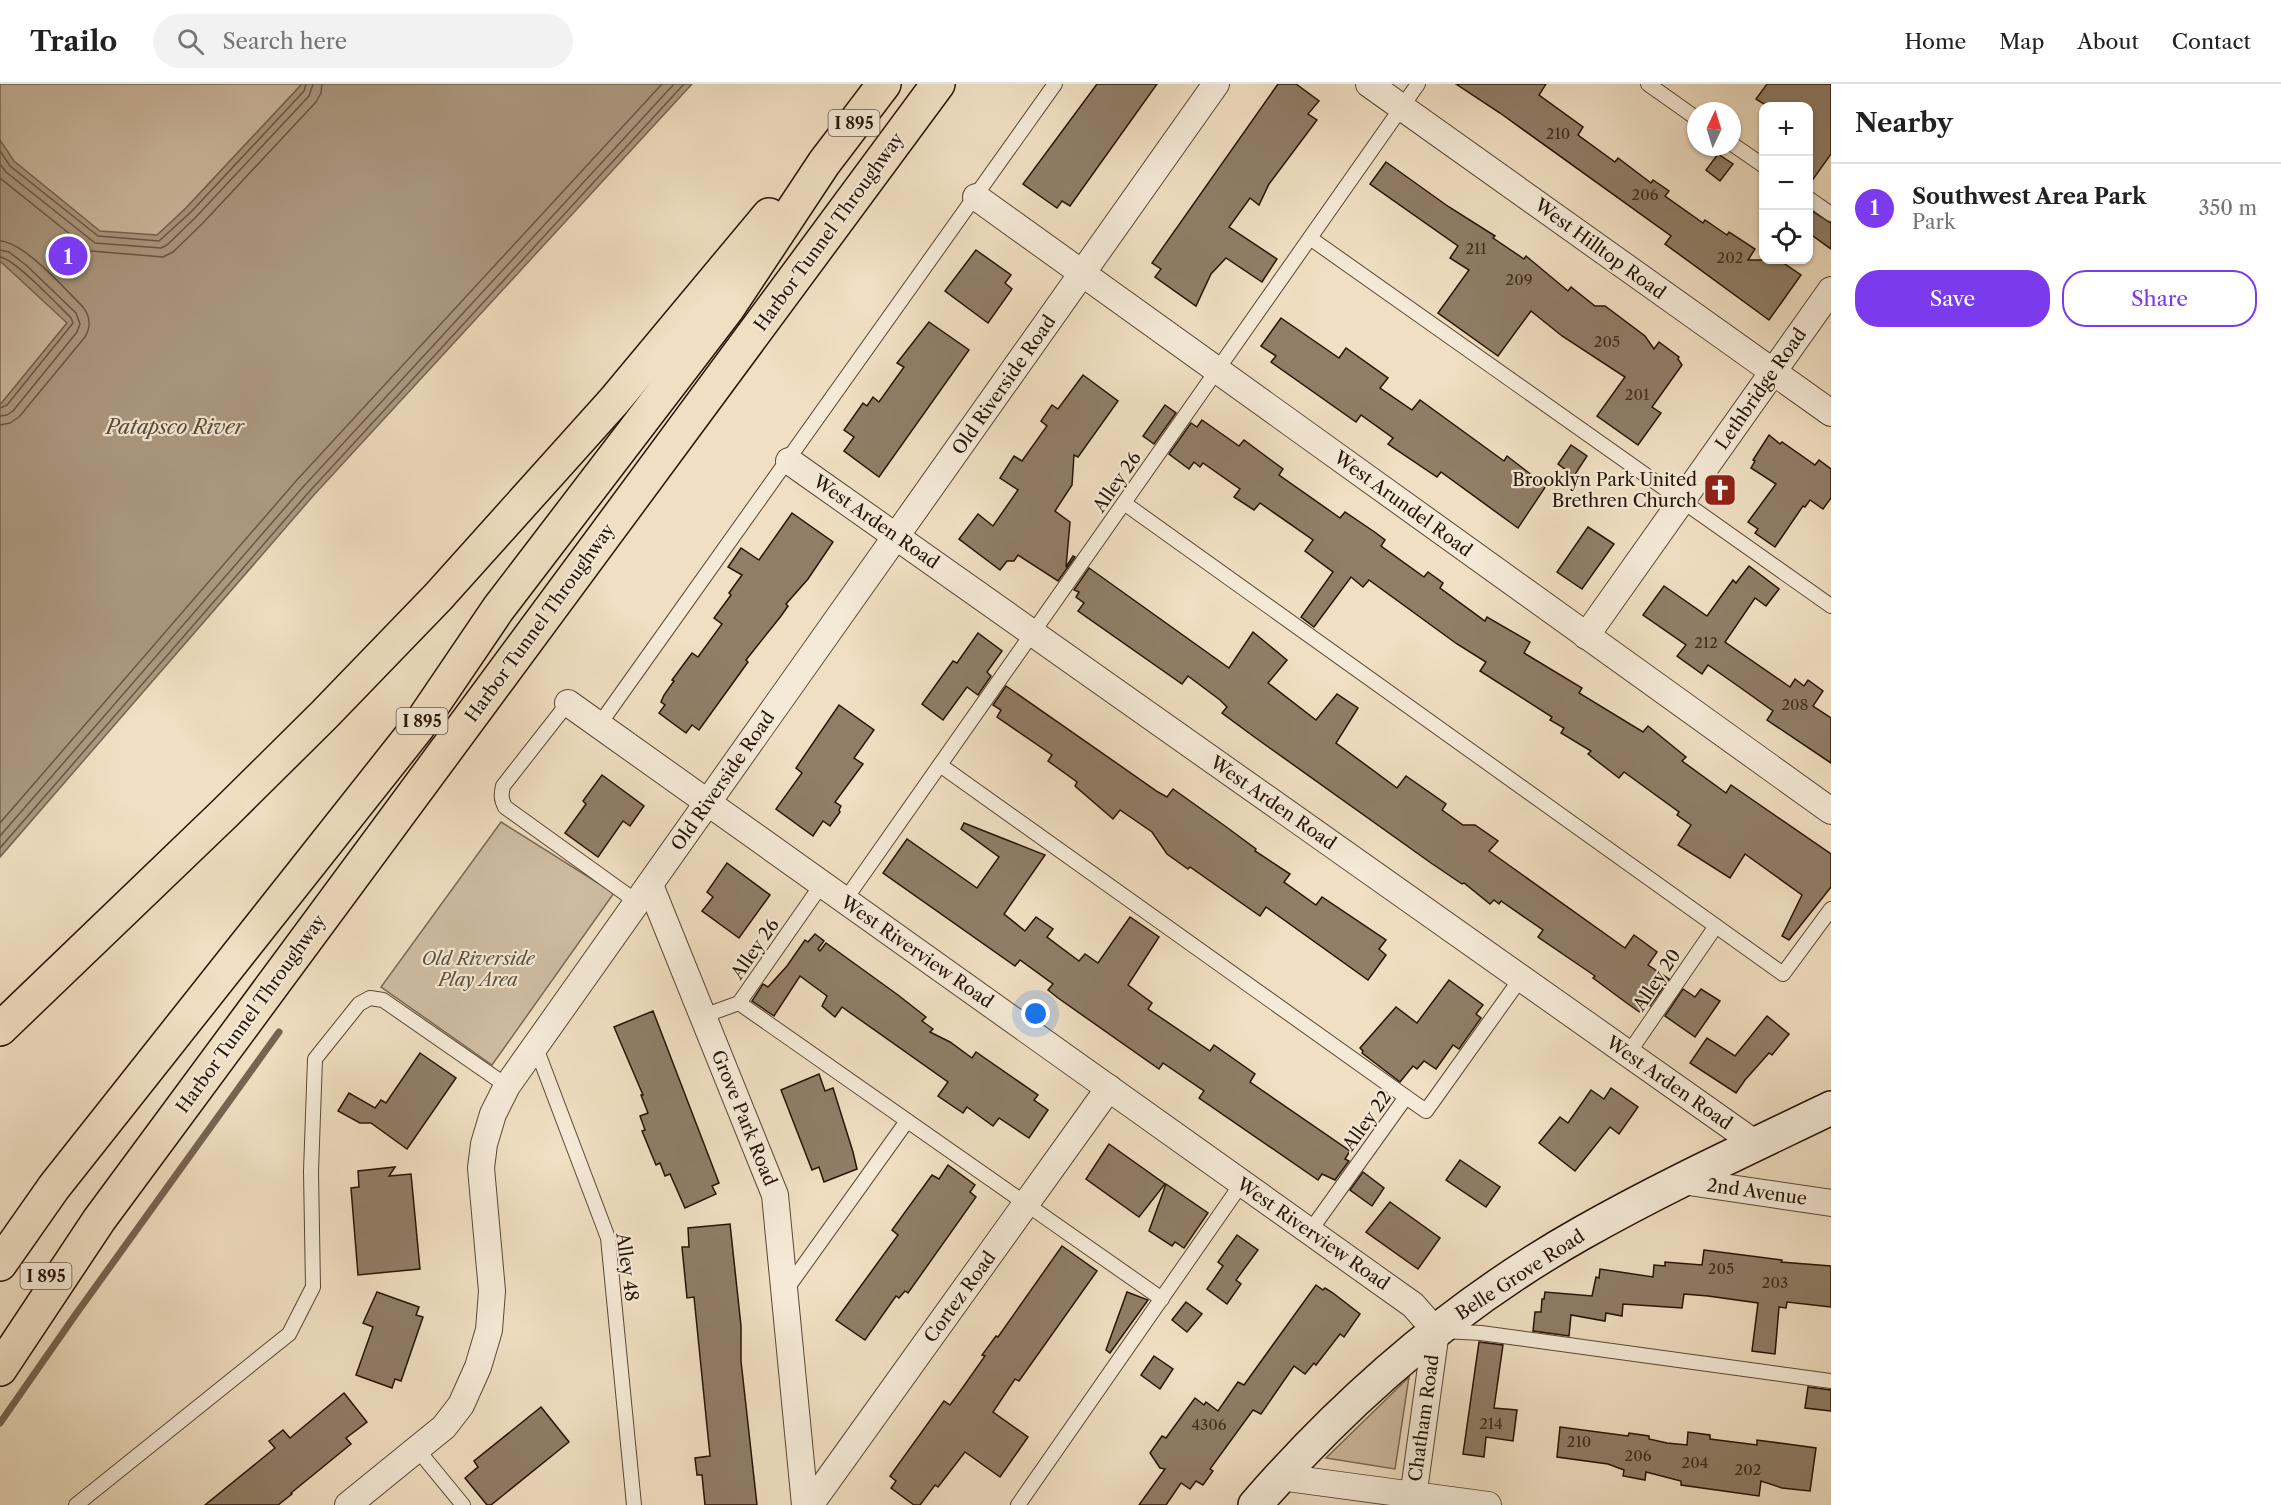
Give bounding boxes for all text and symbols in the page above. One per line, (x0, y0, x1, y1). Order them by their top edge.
search box (153, 14, 573, 68)
text: Trailo (30, 24, 117, 58)
icon: search (174, 25, 207, 58)
text: Search here (222, 28, 347, 55)
text: Home (1905, 29, 1966, 54)
text: Map (1999, 29, 2044, 54)
text: About (2077, 29, 2139, 54)
text: Contact (2172, 29, 2251, 54)
north arrow (1687, 102, 1741, 156)
map controls (1759, 102, 1813, 264)
button: + (1759, 102, 1813, 156)
text: Nearby (1855, 107, 1953, 139)
road number: I 895 (828, 110, 880, 136)
house number: 210 (1546, 124, 1570, 143)
street label: Harbor Tunnel Throughway (750, 128, 909, 336)
button: − (1759, 156, 1813, 210)
text: Southwest Area Park (1912, 183, 2146, 210)
house number: 206 (1632, 185, 1659, 204)
street label: West Hilltop Road (1529, 194, 1670, 304)
text: 1 (1870, 196, 1879, 220)
text: 350 m (2199, 196, 2257, 220)
button: locate (1759, 210, 1813, 264)
text: Park (1912, 210, 1955, 234)
pin: 1 (48, 234, 88, 279)
house number: 211 (1465, 239, 1487, 258)
house number: 202 (1717, 248, 1743, 267)
house number: 209 (1506, 270, 1532, 289)
button: Save (1855, 270, 2050, 327)
button: Share (2062, 270, 2257, 327)
street label: Old Riverside Road (948, 311, 1060, 459)
street label: Lethbridge Road (1711, 324, 1811, 454)
house number: 205 (1594, 332, 1620, 351)
house number: 201 (1625, 385, 1650, 404)
water label: Patapsco River (104, 415, 246, 439)
street label: West Arundel Road (1329, 446, 1476, 562)
street label: Alley 26 (1088, 447, 1146, 517)
place label: Brooklyn Park United Brethren Church (1512, 469, 1697, 512)
street label: West Arden Road (808, 470, 943, 574)
church icon: Brooklyn Park United Brethren Church (1702, 472, 1738, 508)
street label: Harbor Tunnel Throughway (461, 519, 620, 727)
house number: 212 (1694, 633, 1718, 652)
house number: 208 (1781, 695, 1809, 714)
street label: Old Riverside Road (667, 707, 779, 855)
road number: I 895 (396, 708, 448, 734)
street label: West Arden Road (1205, 751, 1340, 855)
street label: West Riverview Road (836, 890, 998, 1013)
street label: Harbor Tunnel Throughway (172, 910, 331, 1118)
street label: Alley 26 (726, 914, 784, 984)
street label: Alley 20 (1628, 945, 1686, 1016)
park label: Old Riverside Play Area (421, 948, 536, 991)
your location (1021, 999, 1050, 1028)
street label: West Arden Road (1601, 1031, 1736, 1135)
street label: Grove Park Road (707, 1047, 781, 1189)
street label: Alley 22 (1337, 1087, 1396, 1156)
street label: West Riverview Road (1232, 1172, 1394, 1295)
street label: 2nd Avenue (1706, 1174, 1808, 1210)
street label: Belle Grove Road (1451, 1225, 1589, 1325)
street label: Alley 48 (611, 1230, 643, 1303)
street label: Cortez Road (919, 1247, 1001, 1347)
house number: 205 (1708, 1259, 1734, 1278)
road number: I 895 (20, 1263, 72, 1289)
house number: 203 (1762, 1273, 1788, 1292)
street label: Chatham Road (1404, 1353, 1444, 1483)
house number: 214 (1479, 1414, 1503, 1433)
house number: 4306 (1191, 1415, 1227, 1434)
house number: 210 (1567, 1432, 1591, 1451)
house number: 206 (1625, 1446, 1652, 1465)
house number: 204 (1682, 1453, 1708, 1472)
house number: 202 (1735, 1460, 1761, 1479)

